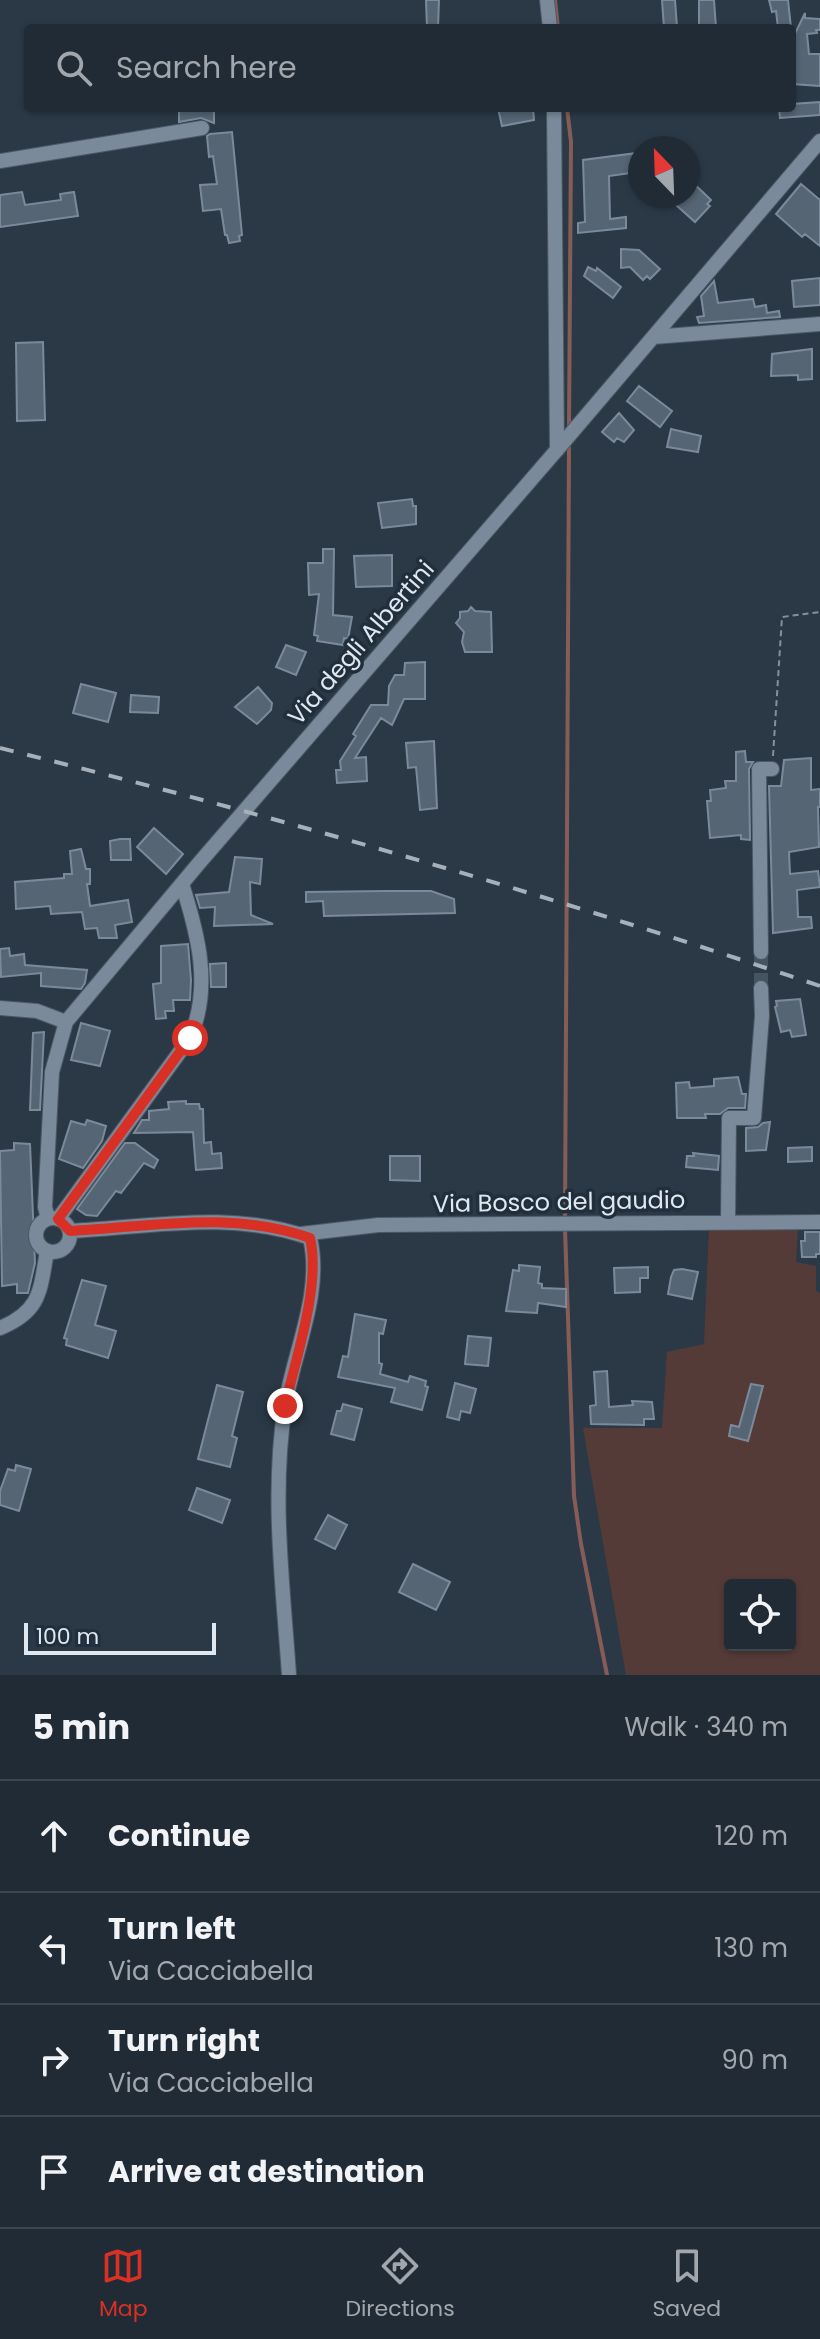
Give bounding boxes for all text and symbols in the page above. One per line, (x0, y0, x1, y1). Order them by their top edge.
search box (24, 24, 796, 112)
icon: search (52, 46, 96, 90)
text: Search here (116, 46, 297, 89)
north arrow (628, 136, 700, 208)
street label: Via degli Albertini (280, 553, 441, 732)
route start (172, 1020, 208, 1056)
street label: Via Bosco del gaudio (433, 1183, 685, 1220)
route end (267, 1388, 303, 1424)
map controls (724, 1579, 796, 1651)
button: locate (724, 1579, 796, 1651)
scale bar (24, 1619, 216, 1655)
text: 100 m (36, 1621, 99, 1652)
text: 5 min (32, 1703, 130, 1751)
text: Walk · 340 m (624, 1709, 788, 1745)
icon: ahead (32, 1814, 76, 1858)
text: Continue (108, 1814, 250, 1857)
text: 120 m (715, 1818, 788, 1854)
text: Turn left (108, 1907, 236, 1950)
icon: left (32, 1926, 76, 1970)
text: 130 m (714, 1930, 788, 1966)
text: Via Cacciabella (108, 1953, 314, 1989)
text: Turn right (108, 2019, 260, 2062)
icon: right (32, 2038, 76, 2082)
text: 90 m (722, 2042, 788, 2078)
text: Via Cacciabella (108, 2065, 314, 2101)
icon: arrive (32, 2150, 76, 2194)
text: Arrive at destination (108, 2150, 425, 2193)
tab: Map (99, 2244, 148, 2325)
tab: Directions (345, 2244, 455, 2325)
tab: Saved (652, 2244, 721, 2325)

